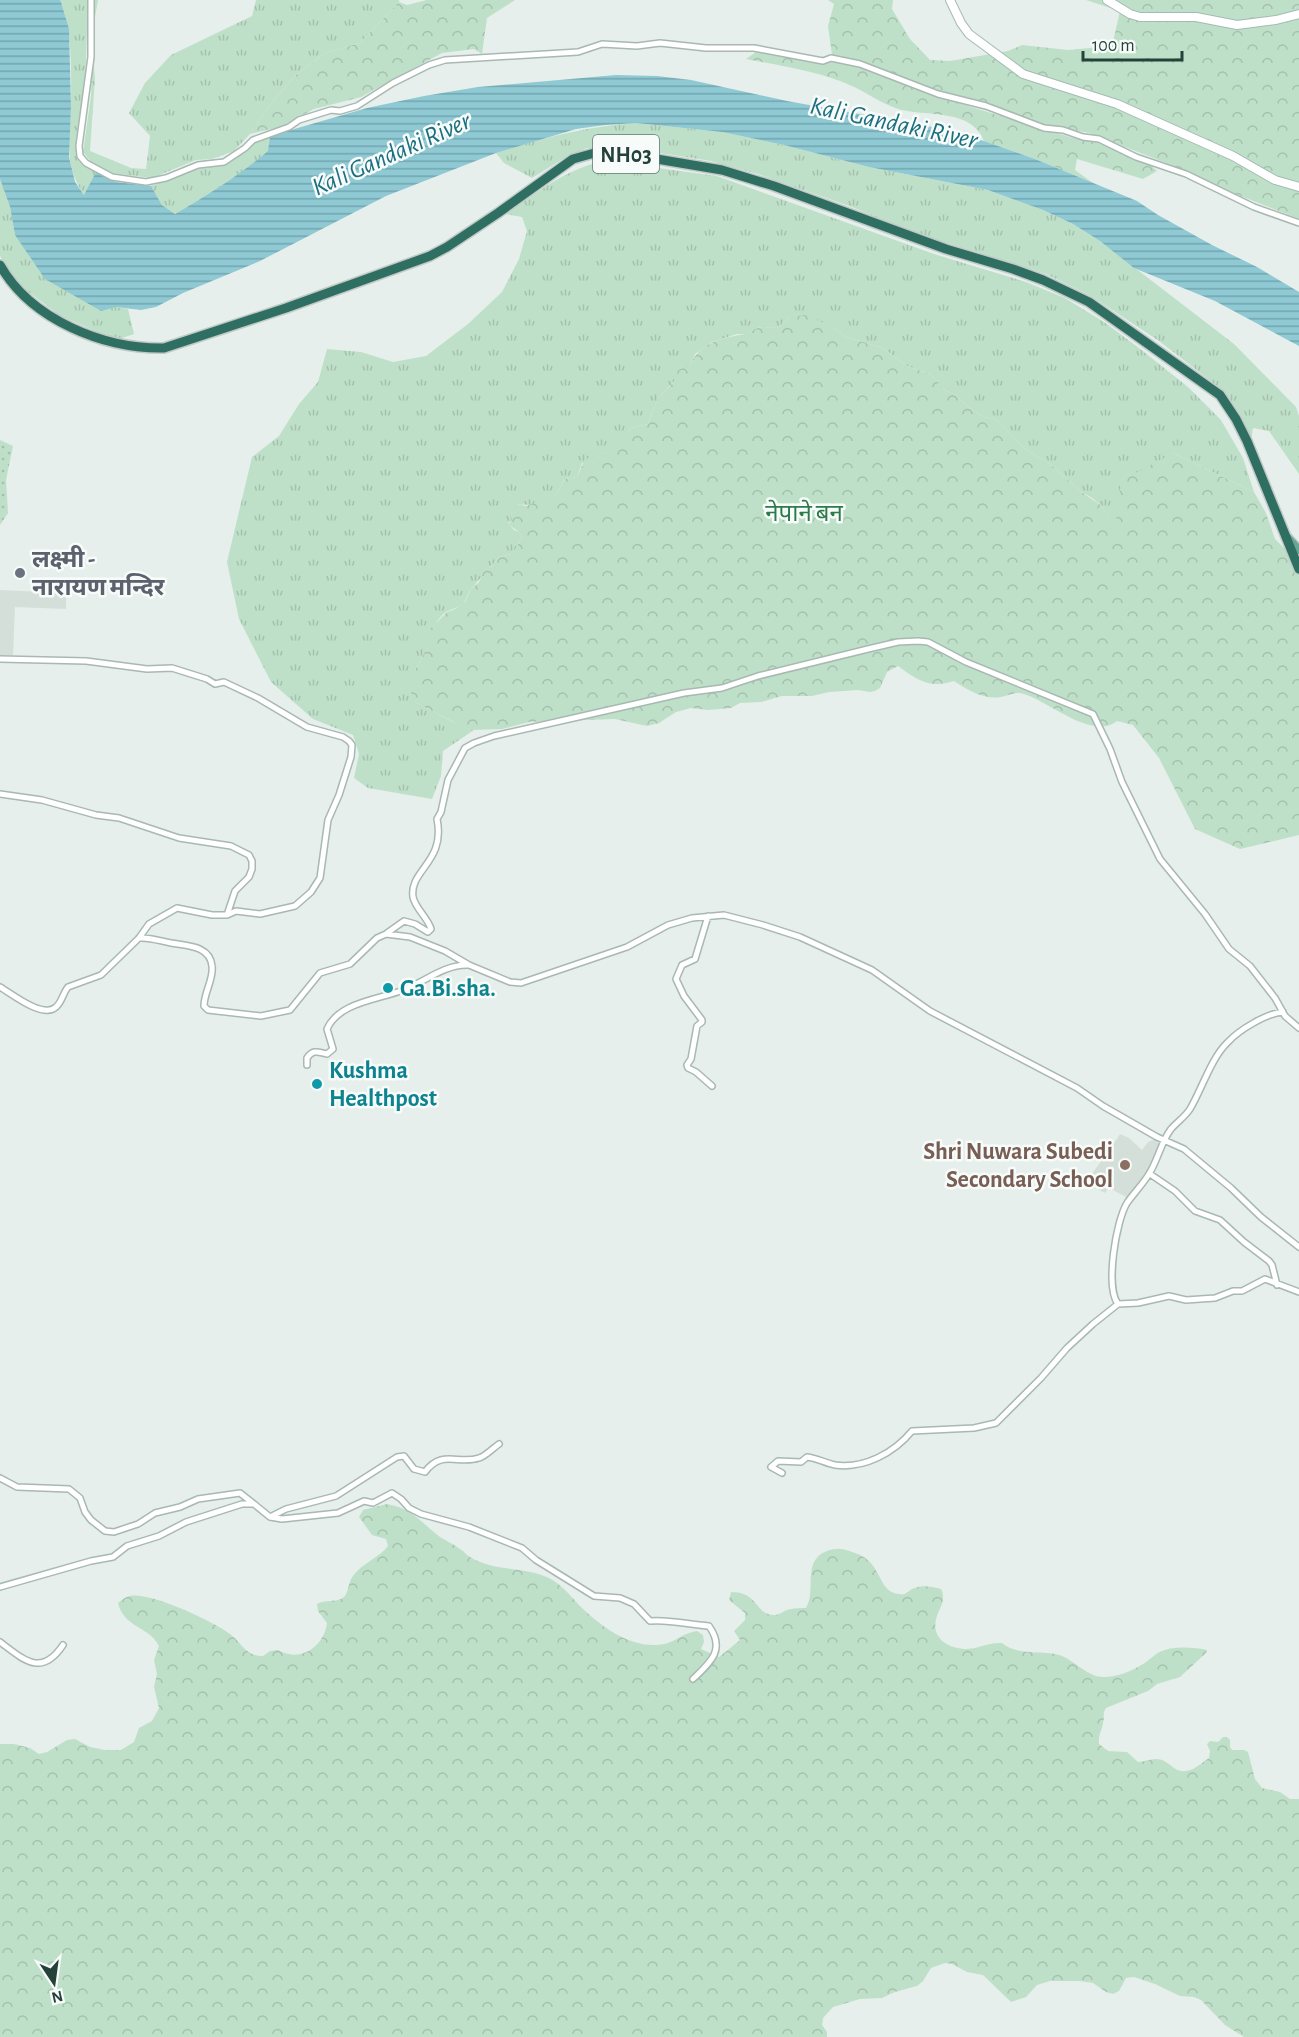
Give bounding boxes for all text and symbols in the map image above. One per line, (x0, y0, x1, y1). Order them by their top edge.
scale bar (1083, 24, 1182, 62)
text: 100 m (1092, 37, 1135, 55)
water label: Kali Gandaki River (808, 93, 981, 154)
water label: Kali Gandaki River (308, 107, 476, 200)
road number: NH03 (593, 135, 659, 173)
park label: नेपाने बन (765, 499, 843, 526)
place label: लक्ष्मी - नारायण मन्दिर (32, 545, 165, 600)
marker: लक्ष्मी - नारायण मन्दिर (13, 566, 27, 580)
place label: Ga.Bi.sha. (400, 977, 496, 1001)
marker: Ga.Bi.sha. (381, 981, 395, 995)
place label: Kushma Healthpost (329, 1059, 437, 1111)
marker: Kushma Healthpost (310, 1077, 324, 1091)
place label: Shri Nuwara Subedi Secondary School (923, 1140, 1113, 1192)
marker: Shri Nuwara Subedi Secondary School (1118, 1158, 1132, 1172)
north arrow (24, 1953, 84, 2013)
text: N (50, 1988, 64, 2006)

